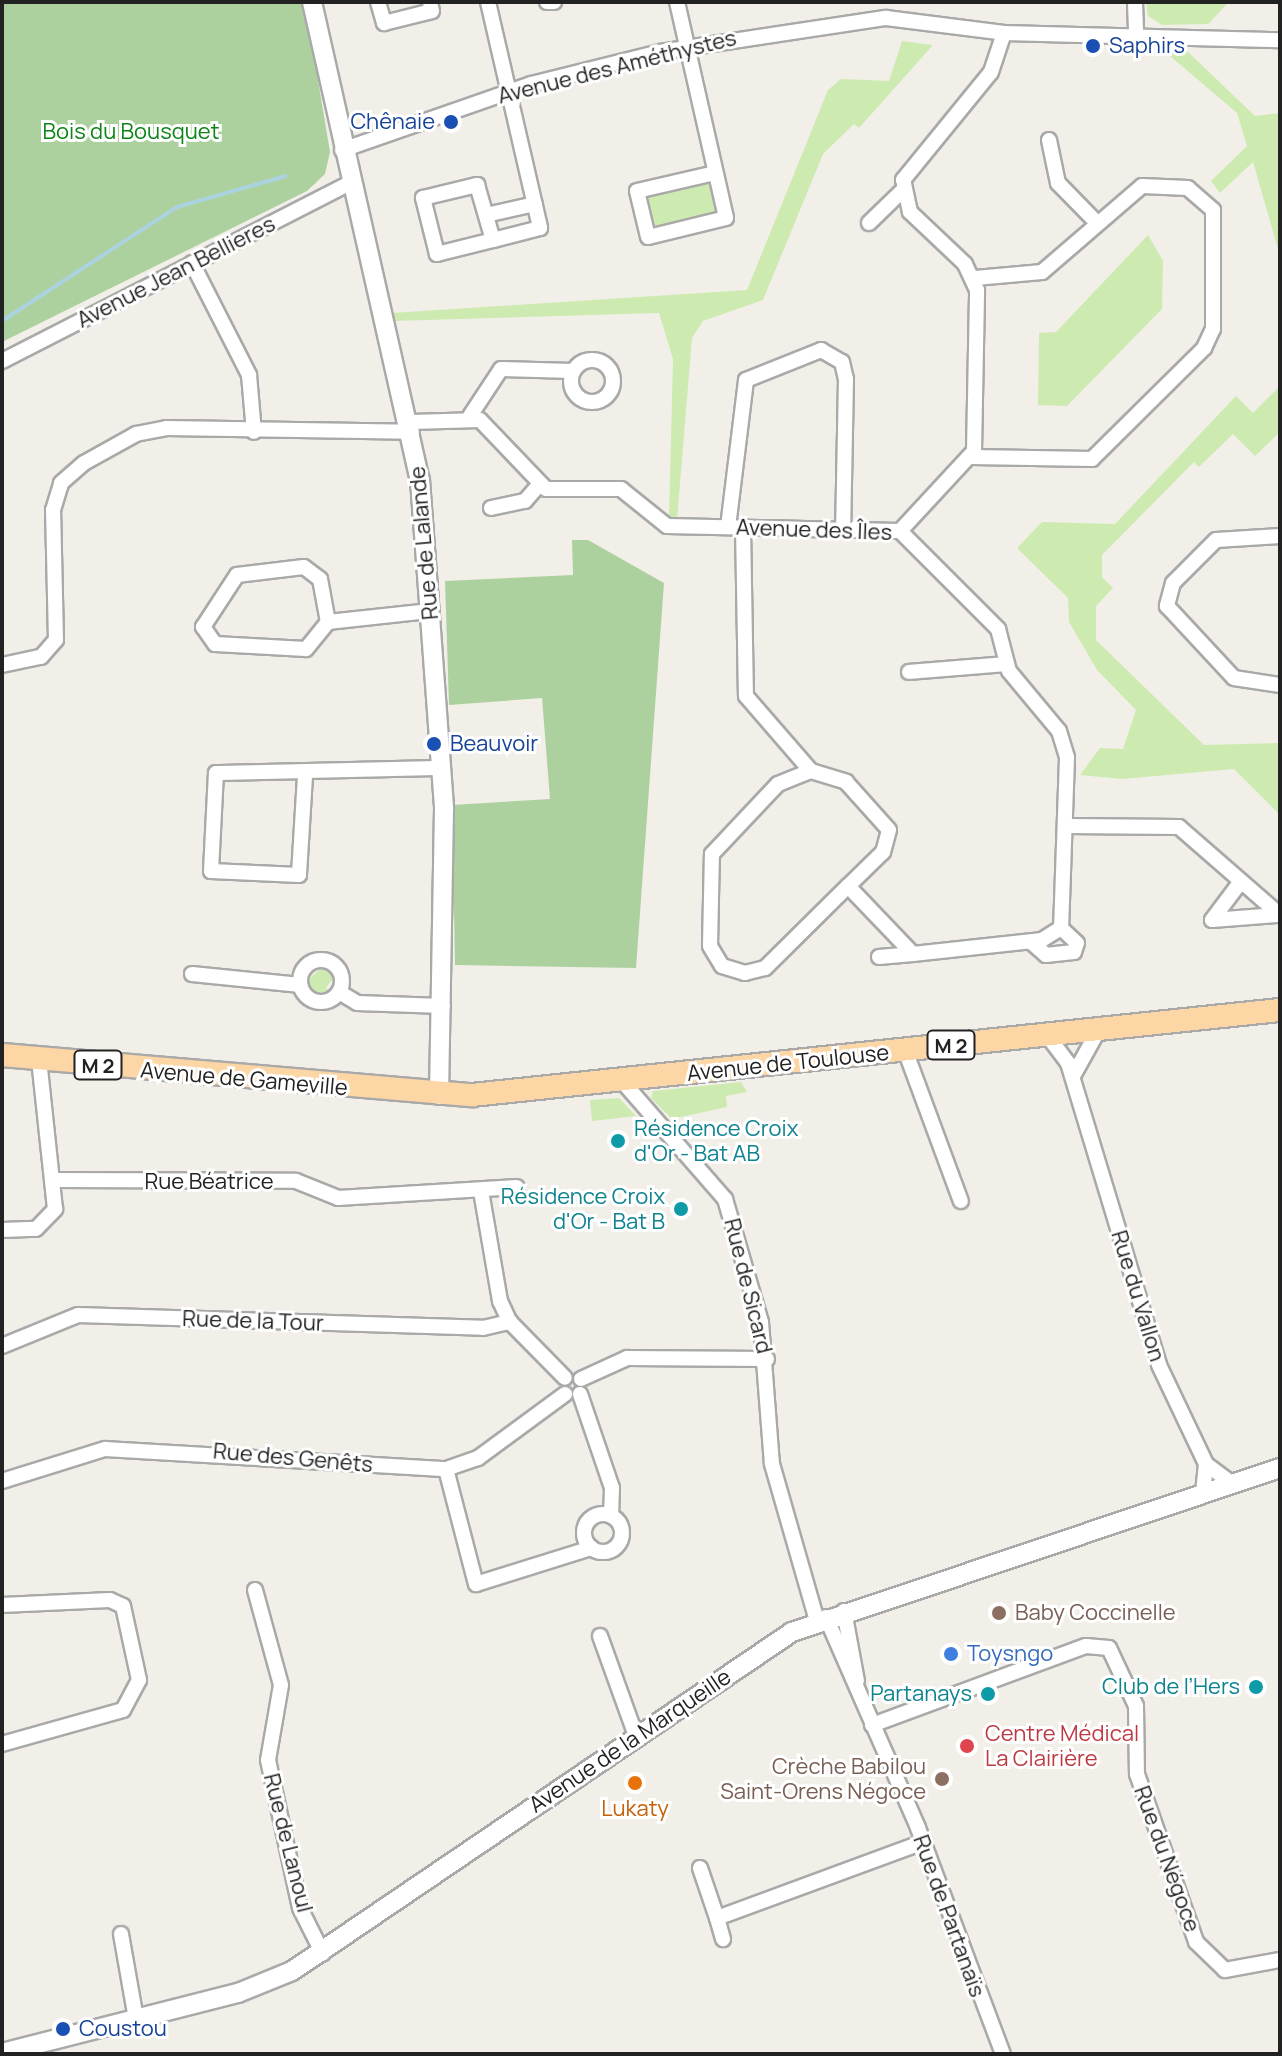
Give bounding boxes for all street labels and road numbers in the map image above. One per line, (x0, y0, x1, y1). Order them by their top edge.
street label: Avenue des Améthystes (495, 25, 739, 109)
street label: Avenue Jean Bellieres (72, 211, 280, 333)
street label: Rue de Lalande (404, 465, 444, 621)
street label: Avenue des Îles (735, 514, 893, 546)
road number: M 2 (925, 1029, 977, 1061)
street label: Avenue de Toulouse (686, 1039, 890, 1087)
road number: M 2 (72, 1049, 124, 1081)
street label: Avenue de Gameville (139, 1057, 349, 1101)
street label: Rue Béatrice (144, 1169, 274, 1195)
street label: Rue de Sicard (718, 1216, 778, 1356)
street label: Rue du Vallon (1106, 1227, 1170, 1365)
street label: Rue de la Tour (182, 1305, 324, 1337)
street label: Rue des Genêts (212, 1438, 374, 1478)
street label: Avenue de la Marqueille (524, 1664, 736, 1818)
street label: Rue de Lanoul (258, 1771, 318, 1915)
street label: Rue du Négoce (1128, 1782, 1206, 1936)
street label: Rue de Partanaïs (907, 1831, 991, 2001)

